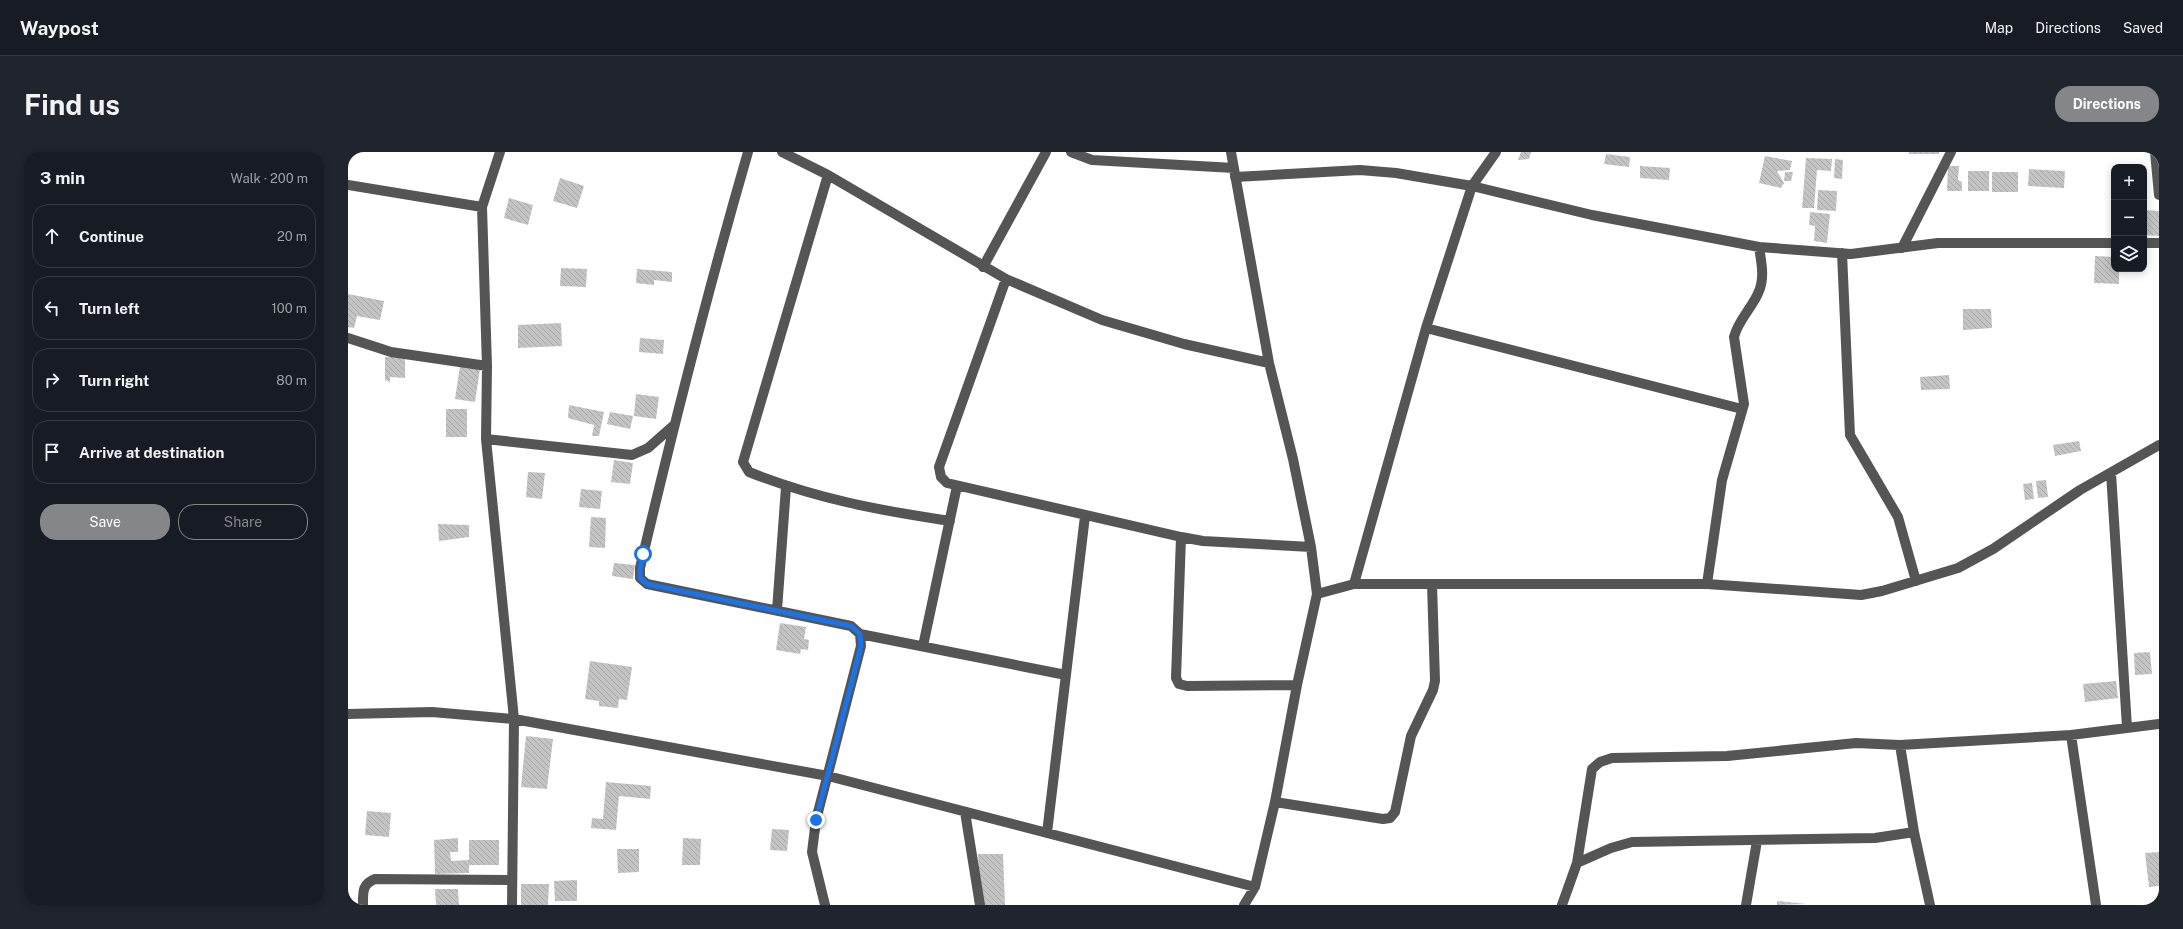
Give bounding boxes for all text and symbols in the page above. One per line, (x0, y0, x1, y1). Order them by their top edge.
text: Waypost (20, 17, 99, 39)
text: Map (1985, 20, 2013, 36)
text: Directions (2035, 20, 2101, 36)
text: Saved (2123, 20, 2163, 36)
button: Directions (2055, 86, 2159, 122)
text: Find us (24, 88, 120, 121)
map controls (2111, 164, 2147, 272)
button: + (2111, 164, 2147, 200)
text: 3 min (40, 168, 85, 188)
text: Walk · 200 m (231, 171, 308, 186)
button: − (2111, 200, 2147, 236)
icon: ahead (41, 225, 63, 247)
text: Continue (79, 228, 144, 245)
text: 20 m (277, 229, 307, 244)
button: layers (2111, 236, 2147, 272)
icon: left (41, 297, 63, 319)
text: Turn left (79, 300, 140, 317)
text: 100 m (271, 301, 307, 316)
icon: right (41, 369, 63, 391)
text: Turn right (79, 372, 149, 389)
text: 80 m (276, 373, 307, 388)
icon: arrive (41, 441, 63, 463)
text: Arrive at destination (79, 444, 224, 461)
button: Save (40, 504, 170, 540)
button: Share (178, 504, 308, 540)
route start (634, 545, 652, 563)
route end (807, 811, 825, 829)

